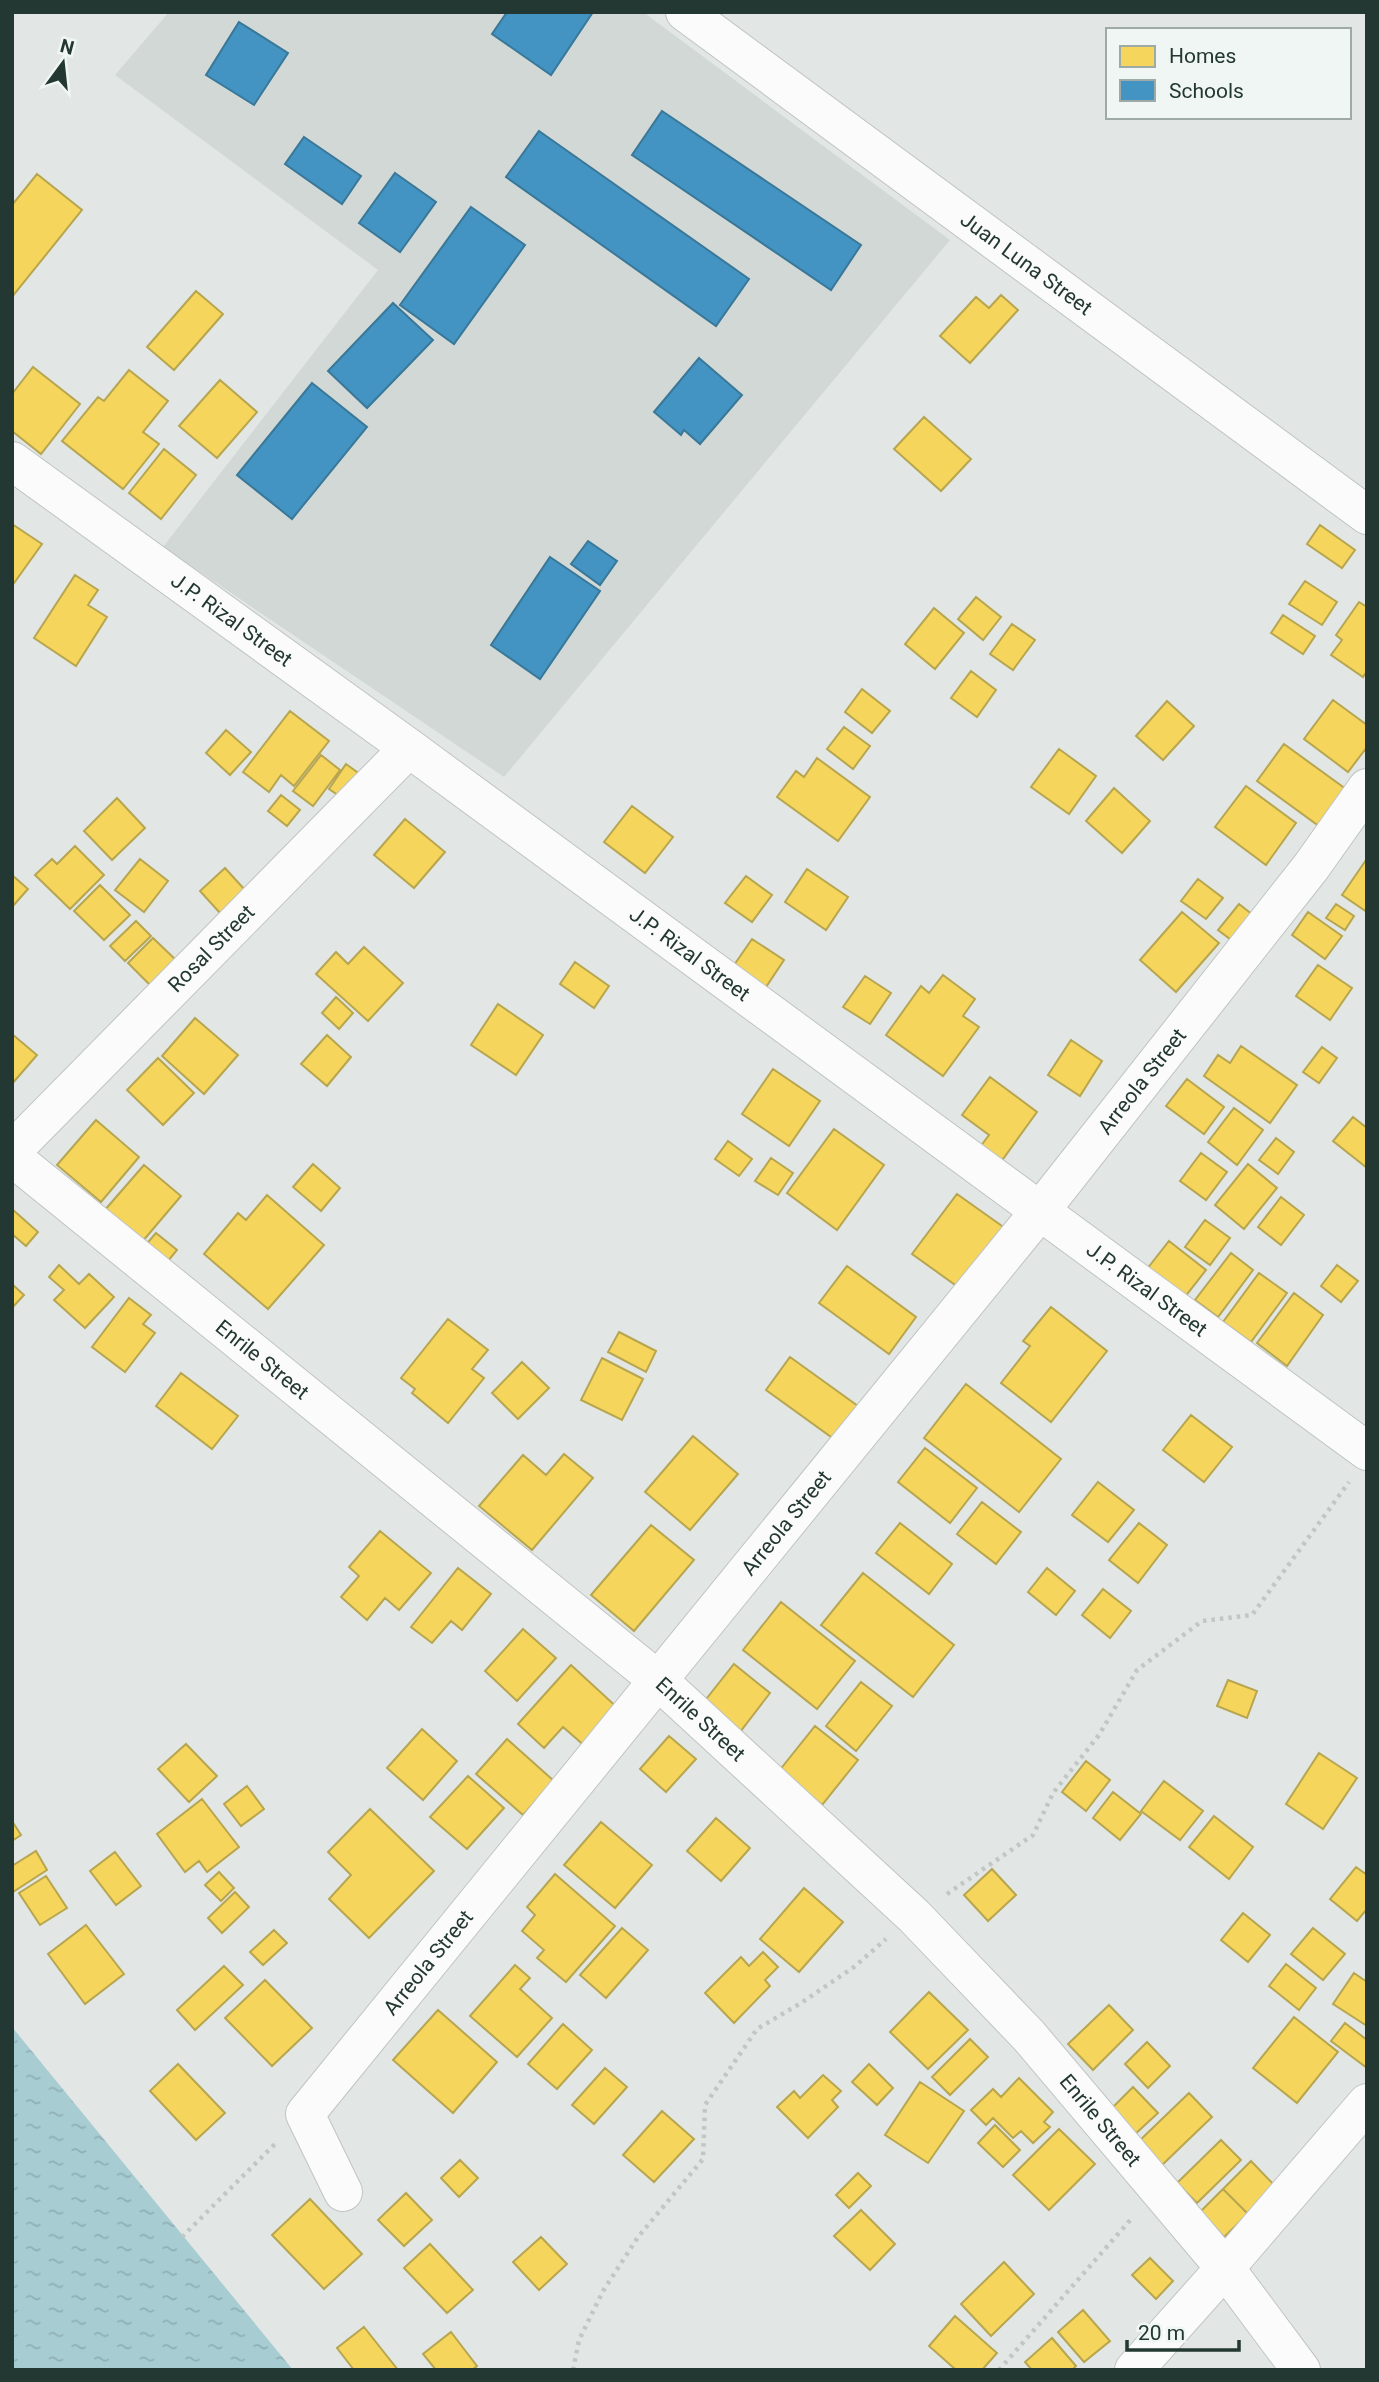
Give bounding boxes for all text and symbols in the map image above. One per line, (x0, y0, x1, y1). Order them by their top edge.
north arrow (28, 28, 98, 98)
legend (1106, 28, 1351, 119)
text: N (58, 34, 77, 60)
text: Homes (1169, 44, 1236, 68)
text: Schools (1169, 79, 1244, 103)
street label: Juan Luna Street (956, 207, 1097, 320)
street label: J.P. Rizal Street (166, 568, 297, 672)
street label: Rosal Street (163, 900, 260, 997)
street label: J.P. Rizal Street (625, 902, 755, 1006)
street label: Arreola Street (1093, 1024, 1191, 1139)
street label: J.P. Rizal Street (1082, 1237, 1212, 1342)
street label: Enrile Street (211, 1315, 314, 1405)
street label: Arreola Street (736, 1466, 836, 1580)
street label: Enrile Street (651, 1672, 750, 1766)
street label: Arreola Street (379, 1905, 478, 2020)
street label: Enrile Street (1055, 2070, 1146, 2171)
scale bar (1127, 2308, 1239, 2352)
text: 20 m (1138, 2321, 1185, 2345)

